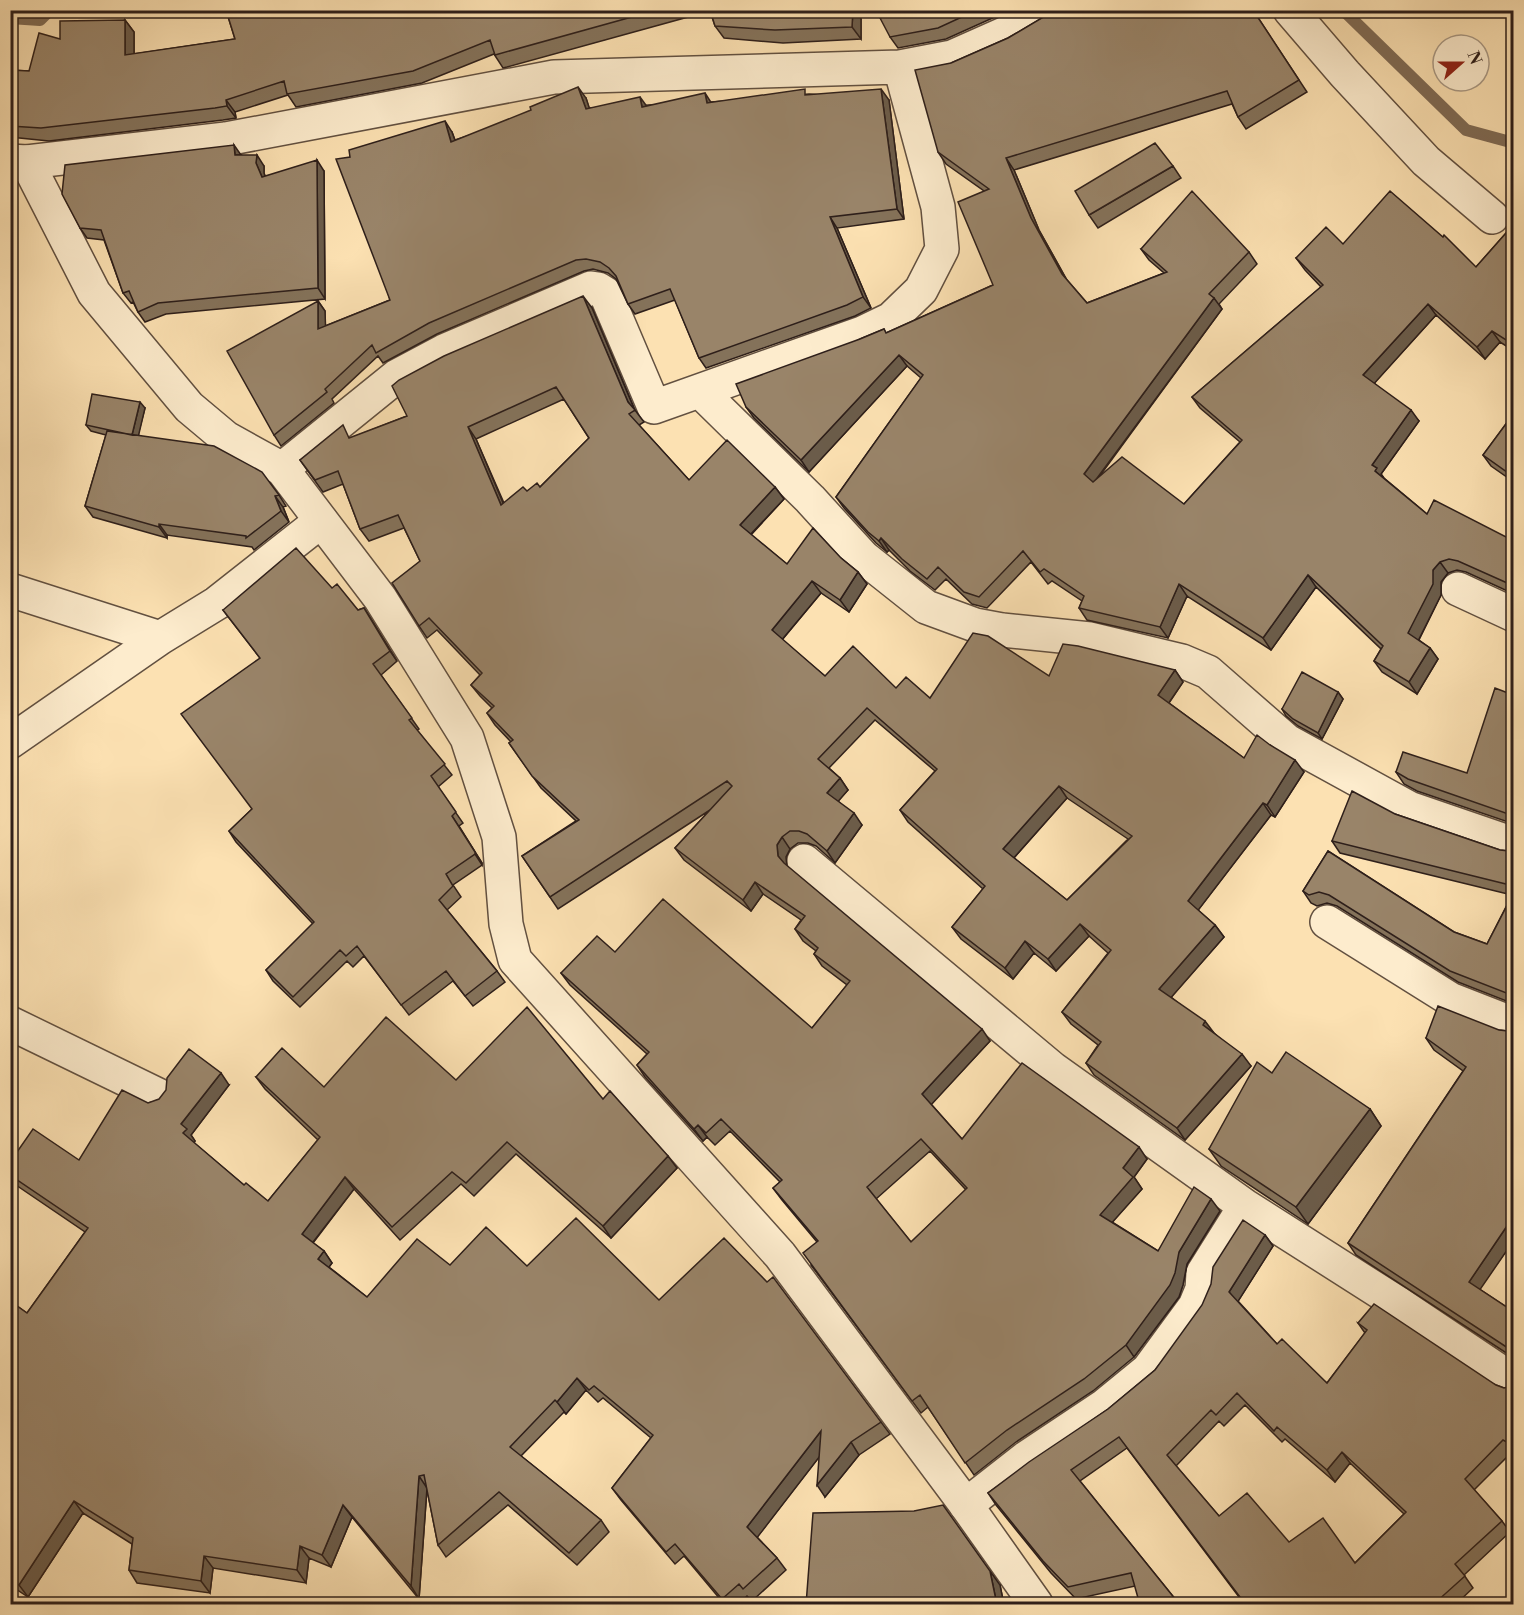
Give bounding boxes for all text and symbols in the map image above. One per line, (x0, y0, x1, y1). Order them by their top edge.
north arrow (1431, 33, 1491, 93)
text: N (1462, 48, 1486, 68)

